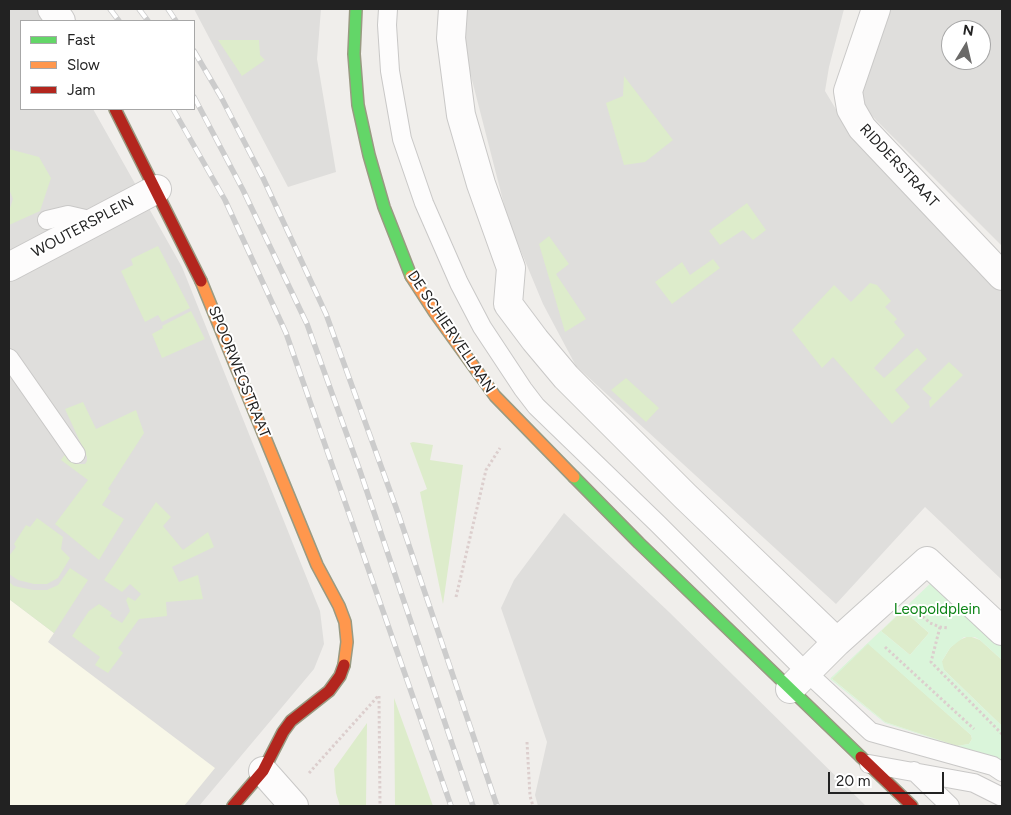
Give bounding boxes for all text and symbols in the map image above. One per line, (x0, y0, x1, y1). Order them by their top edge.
legend (20, 20, 195, 110)
north arrow (941, 20, 991, 70)
text: N (962, 21, 975, 40)
text: Fast (67, 31, 95, 49)
text: Slow (67, 56, 100, 74)
text: Jam (67, 81, 95, 99)
street label: RIDDERSTRAAT (856, 120, 942, 212)
street label: WOUTERSPLEIN (29, 192, 137, 262)
street label: DE SCHIERVELLAAN (403, 268, 499, 396)
street label: SPOORWEGSTRAAT (204, 303, 274, 441)
park label: Leopoldplein (894, 601, 980, 619)
scale bar (831, 762, 947, 794)
text: 20 m (836, 772, 870, 790)

